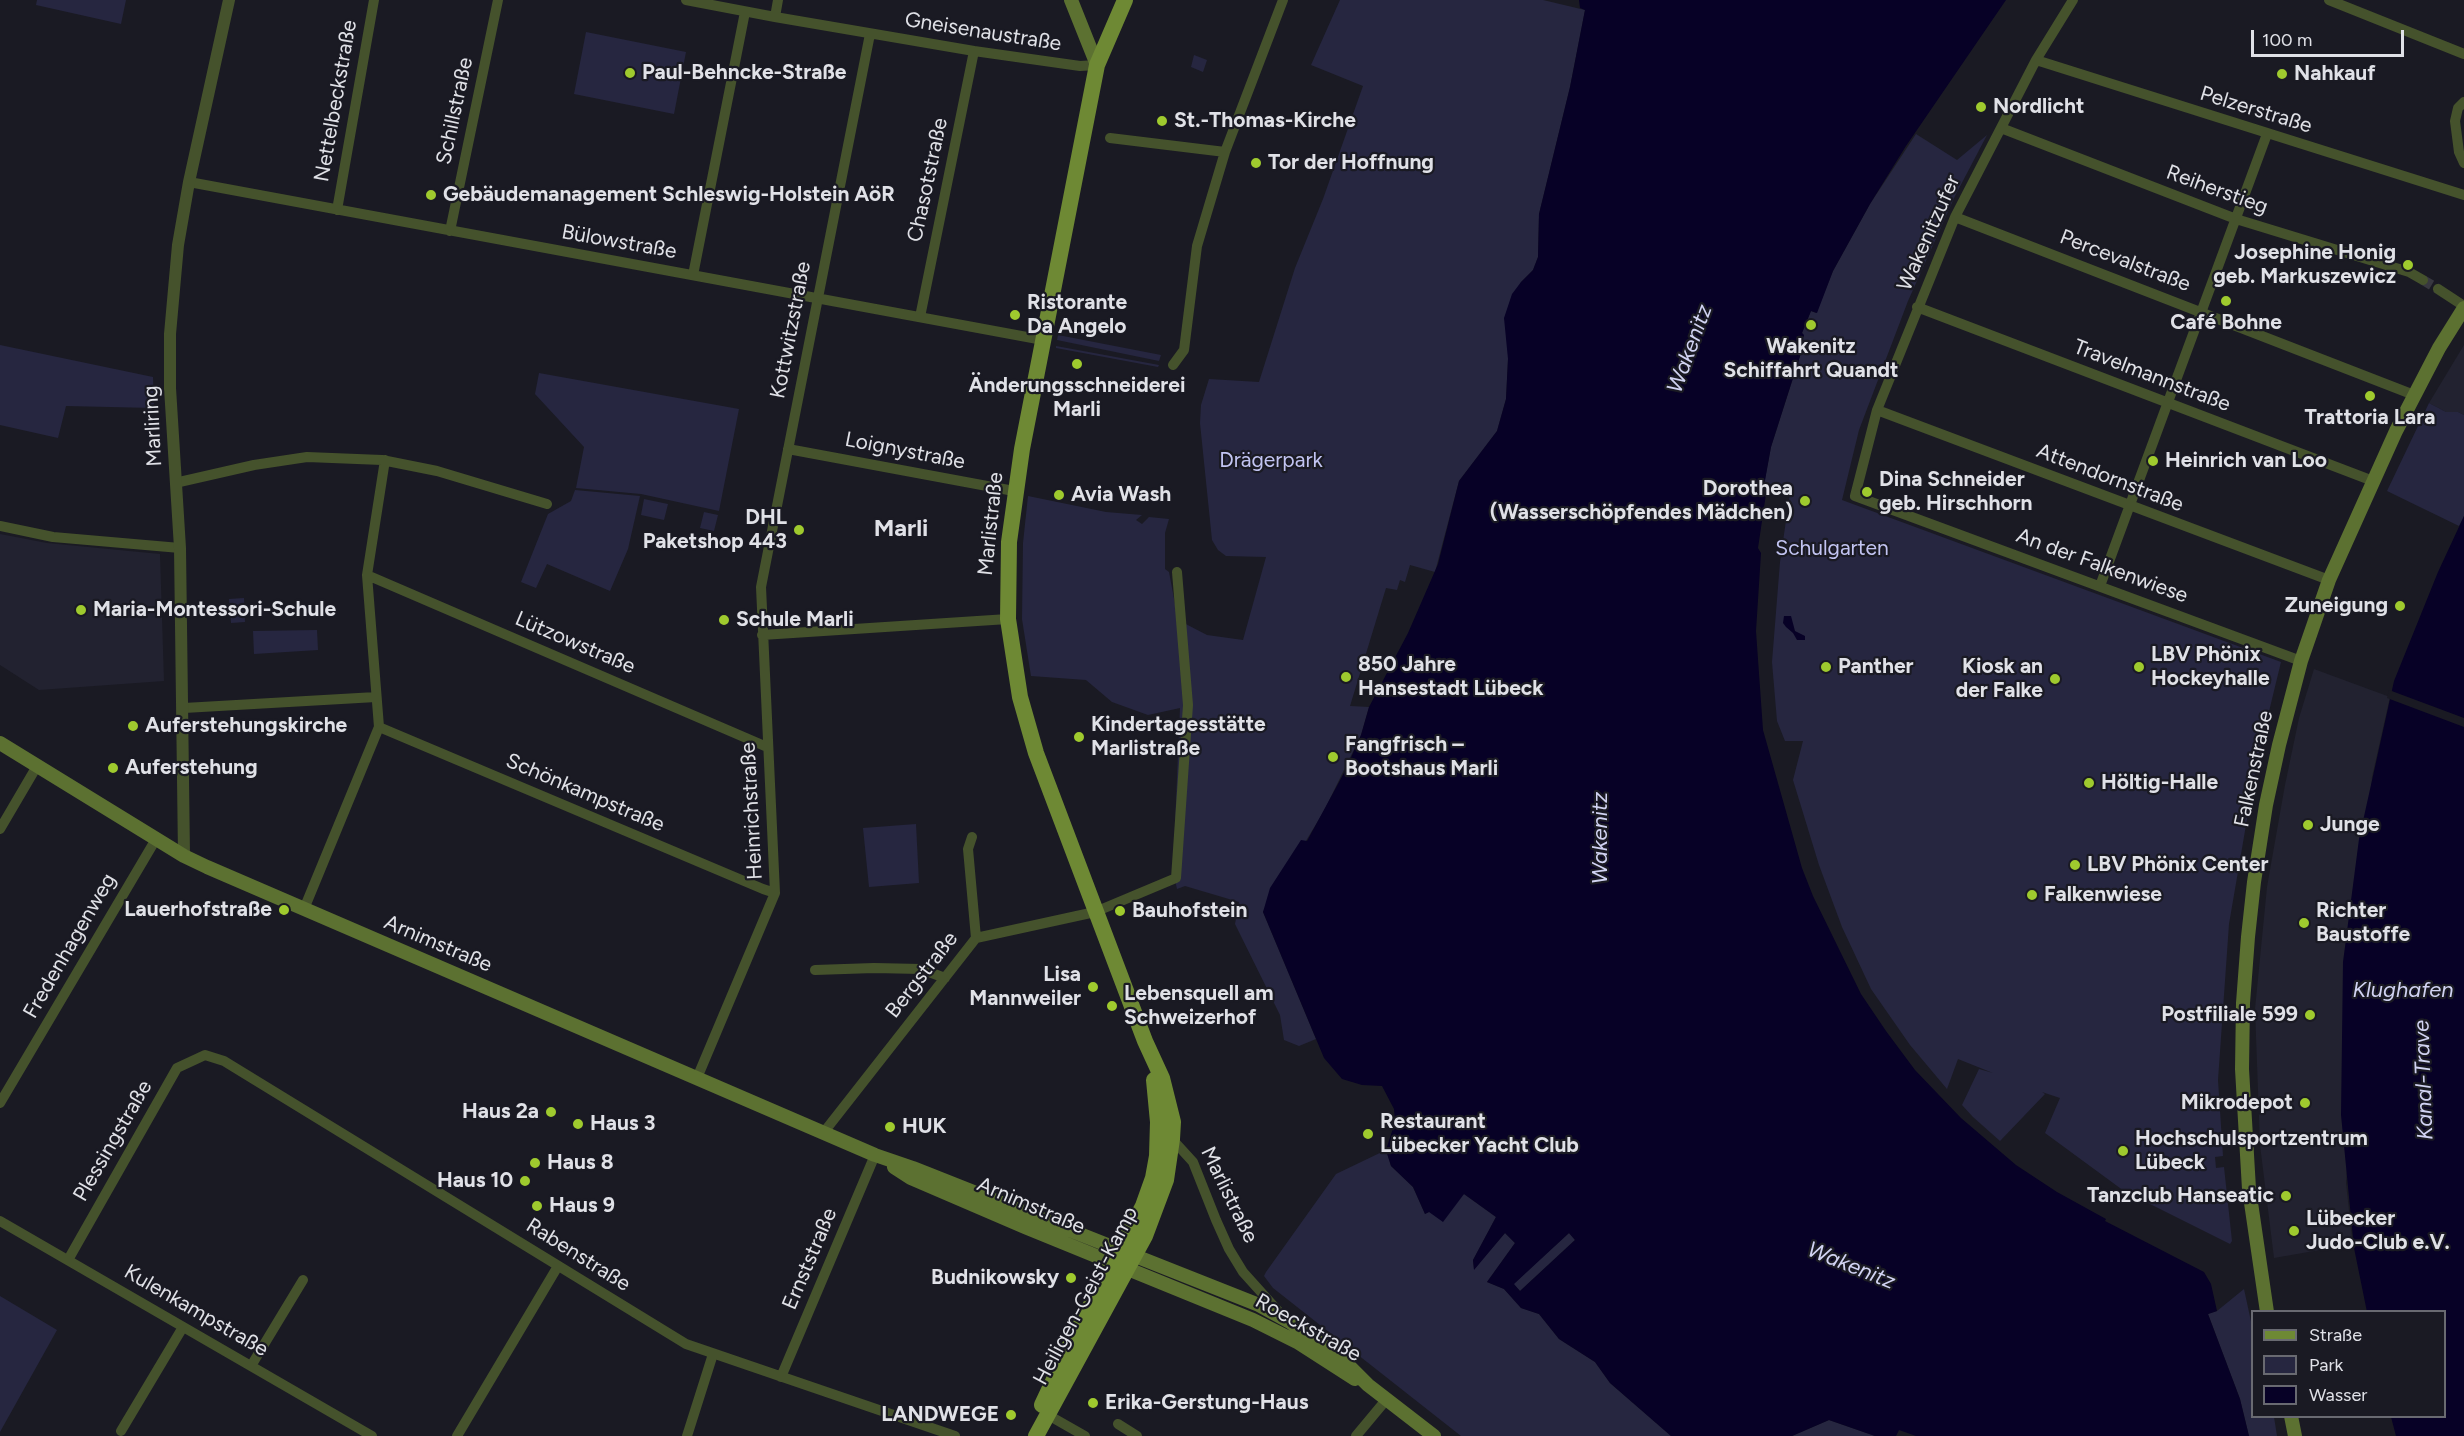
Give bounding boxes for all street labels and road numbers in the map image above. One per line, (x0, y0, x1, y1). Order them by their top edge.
street label: Gneisenaustraße (903, 7, 1063, 57)
street label: Nettelbeckstraße (309, 18, 363, 184)
street label: Schillstraße (431, 55, 479, 167)
street label: Pelzerstraße (2197, 81, 2315, 139)
street label: Chasotstraße (903, 116, 953, 244)
street label: Reiherstieg (2163, 160, 2271, 220)
street label: Wakenitzufer (1892, 171, 1966, 295)
street label: Bülowstraße (560, 219, 678, 265)
street label: Percevalstraße (2056, 225, 2194, 297)
street label: Kottwitzstraße (765, 259, 817, 401)
street label: Travelmannstraße (2070, 335, 2234, 417)
street label: Marliring (138, 385, 168, 467)
street label: Loignystraße (843, 427, 967, 475)
street label: Attendornstraße (2033, 438, 2187, 518)
street label: Marlistraße (973, 471, 1009, 577)
street label: An der Falkenwiese (2013, 523, 2191, 609)
street label: Lützowstraße (511, 606, 639, 680)
street label: Falkenstraße (2229, 708, 2279, 830)
street label: Heinrichstraße (736, 742, 768, 880)
street label: Schönkampstraße (502, 748, 668, 838)
street label: Fredenhagenweg (18, 869, 122, 1023)
street label: Arnimstraße (380, 910, 496, 978)
street label: Bergstraße (880, 927, 964, 1023)
street label: Plessingstraße (68, 1076, 158, 1206)
street label: Marlistraße (1195, 1143, 1263, 1247)
street label: Arnimstraße (973, 1172, 1089, 1240)
street label: Heiligen-Geist-Kamp (1028, 1203, 1144, 1389)
street label: Ernststraße (777, 1204, 843, 1314)
street label: Rabenstraße (521, 1213, 635, 1297)
street label: Kulenkampstraße (120, 1260, 272, 1362)
street label: Roeckstraße (1251, 1289, 1365, 1367)

